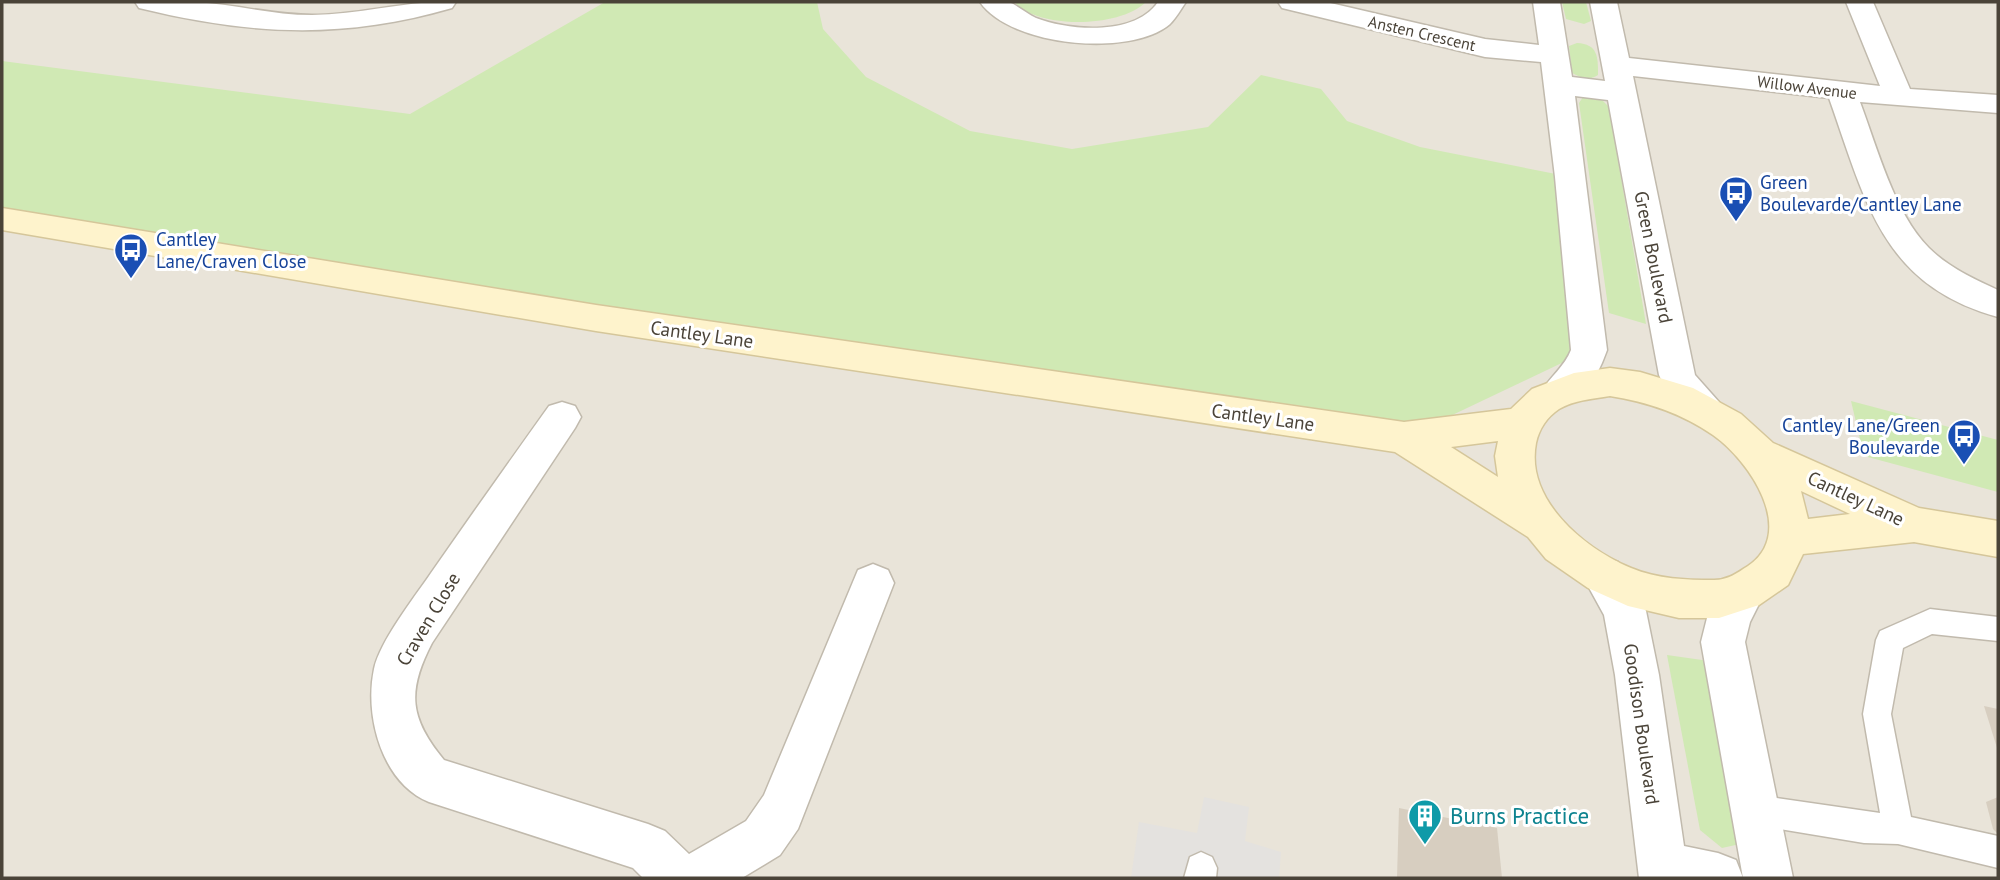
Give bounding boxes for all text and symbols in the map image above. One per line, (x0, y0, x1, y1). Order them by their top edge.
street label: Ansten Crescent (1366, 11, 1478, 55)
street label: Willow Avenue (1756, 71, 1858, 103)
place label: Green Boulevarde/Cantley Lane (1760, 170, 1962, 216)
bus stop icon: Green Boulevarde/Cantley Lane (1717, 174, 1755, 223)
street label: Green Boulevard (1629, 189, 1679, 325)
place label: Cantley Lane/Craven Close (156, 227, 306, 273)
bus stop icon: Cantley Lane/Craven Close (112, 231, 150, 280)
street label: Cantley Lane (649, 315, 755, 353)
street label: Cantley Lane (1210, 398, 1316, 436)
place label: Cantley Lane/Green Boulevarde (1782, 413, 1940, 459)
bus stop icon: Cantley Lane/Green Boulevarde (1945, 417, 1983, 466)
street label: Cantley Lane (1804, 465, 1908, 531)
street label: Craven Close (391, 568, 465, 670)
street label: Goodison Boulevard (1619, 642, 1665, 806)
building icon: Burns Practice (1406, 797, 1444, 846)
place label: Burns Practice (1450, 801, 1589, 830)

